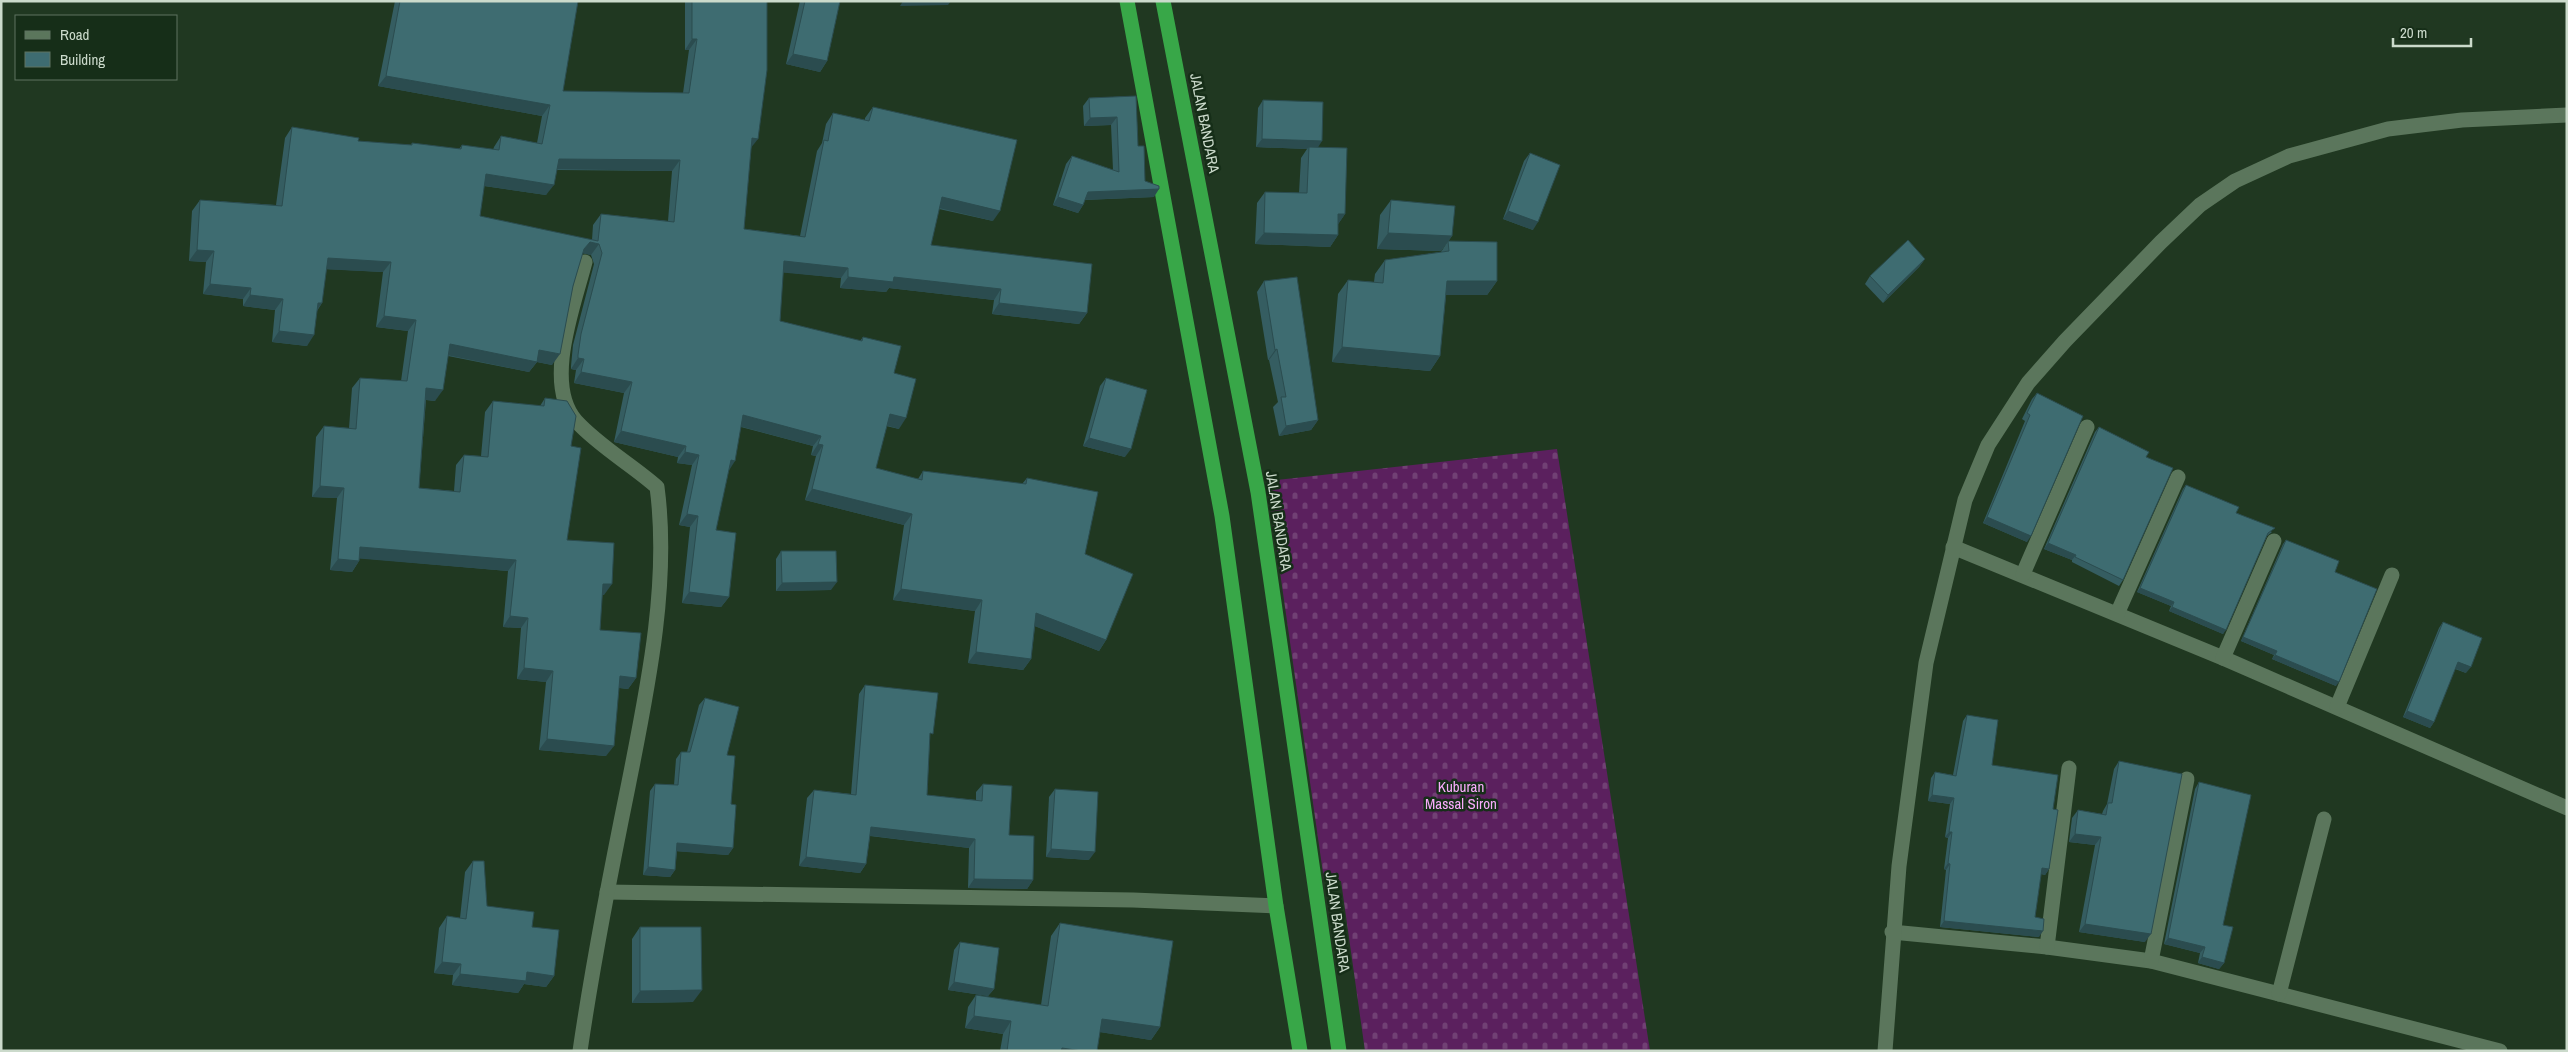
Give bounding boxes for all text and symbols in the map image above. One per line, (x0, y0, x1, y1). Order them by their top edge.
legend (15, 15, 178, 80)
scale bar (2393, 15, 2470, 47)
text: 20 m (2400, 22, 2427, 43)
text: Road (60, 24, 89, 45)
text: Building (60, 49, 105, 70)
street label: JALAN BANDARA (1185, 71, 1225, 175)
street label: JALAN BANDARA (1261, 469, 1297, 573)
park label: Kuburan Massal Siron (1425, 776, 1497, 814)
street label: JALAN BANDARA (1321, 870, 1356, 974)

